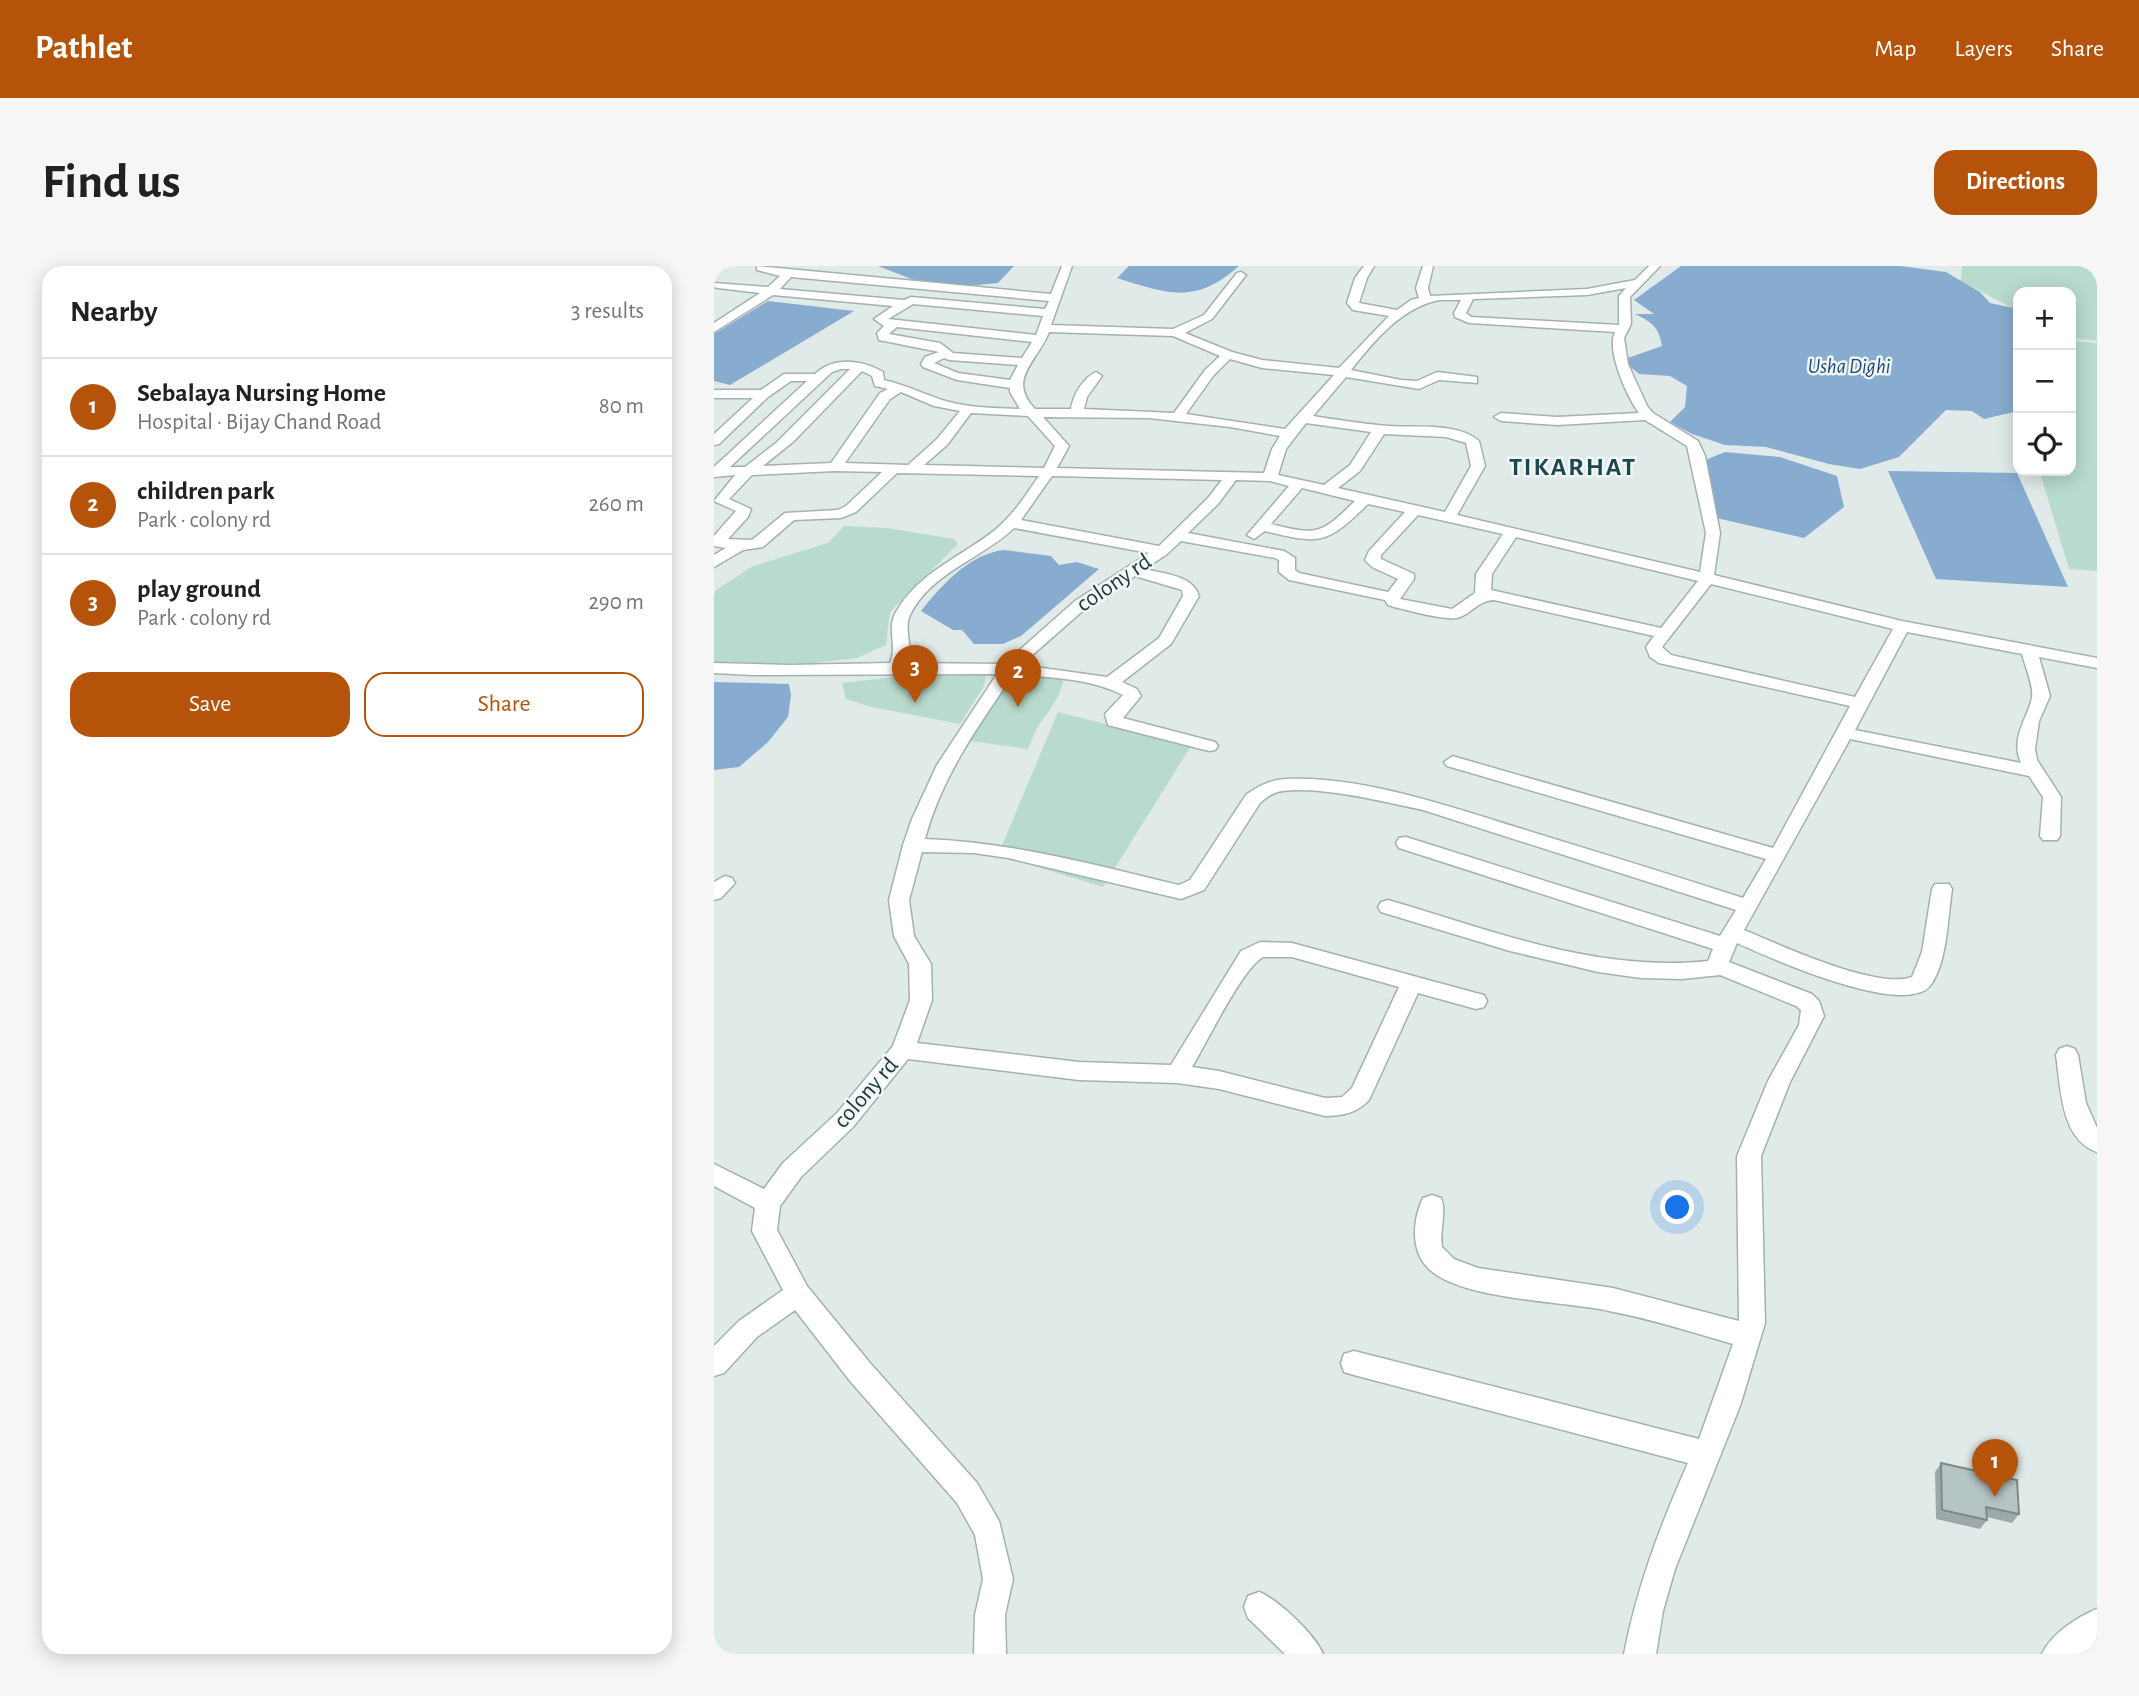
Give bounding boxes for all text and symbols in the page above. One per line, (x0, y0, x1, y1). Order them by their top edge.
text: Pathlet (35, 32, 133, 65)
text: Map (1874, 37, 1916, 61)
text: Layers (1954, 37, 2013, 61)
text: Share (2051, 37, 2104, 61)
button: Directions (1934, 150, 2097, 215)
text: Find us (42, 158, 181, 207)
map controls (2013, 287, 2076, 476)
button: + (2013, 287, 2076, 350)
text: Nearby (70, 297, 158, 327)
text: 3 results (571, 300, 644, 323)
button: − (2013, 350, 2076, 413)
water label: Usha Dighi (1808, 356, 1891, 377)
text: Sebalaya Nursing Home (137, 380, 386, 406)
text: 1 (89, 395, 97, 418)
text: 80 m (599, 395, 644, 418)
text: Hospital · Bijay Chand Road (137, 411, 381, 434)
button: locate (2013, 413, 2076, 476)
district label: TIKARHAT (1509, 454, 1637, 480)
text: children park (137, 478, 275, 504)
text: 2 (88, 493, 98, 516)
text: 260 m (588, 493, 644, 516)
text: Park · colony rd (137, 509, 271, 532)
street label: colony rd (1072, 549, 1156, 617)
text: play ground (137, 576, 261, 602)
text: 3 (88, 591, 98, 614)
text: 290 m (588, 591, 644, 614)
text: Park · colony rd (137, 607, 271, 630)
pin: 3 (892, 645, 938, 703)
pin: 2 (995, 649, 1041, 707)
button: Save (70, 672, 350, 737)
button: Share (364, 672, 644, 737)
street label: colony rd (829, 1053, 903, 1133)
your location (1660, 1190, 1694, 1224)
pin: 1 (1972, 1439, 2018, 1497)

